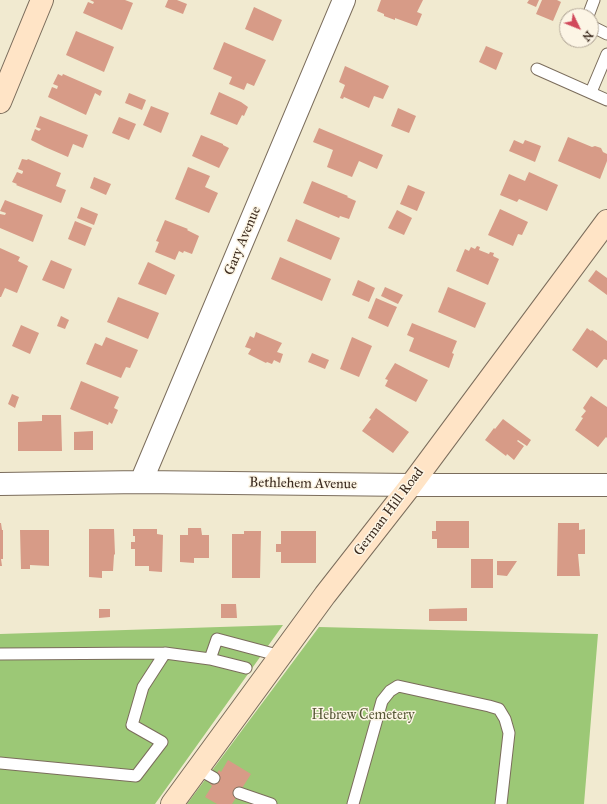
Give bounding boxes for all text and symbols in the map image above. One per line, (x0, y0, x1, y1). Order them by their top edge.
north arrow (559, 8, 599, 48)
text: N (579, 28, 595, 44)
street label: Gary Avenue (221, 204, 265, 278)
street label: German Hill Road (350, 465, 428, 559)
street label: Bethlehem Avenue (249, 475, 357, 493)
park label: Hebrew Cemetery (311, 708, 415, 724)

